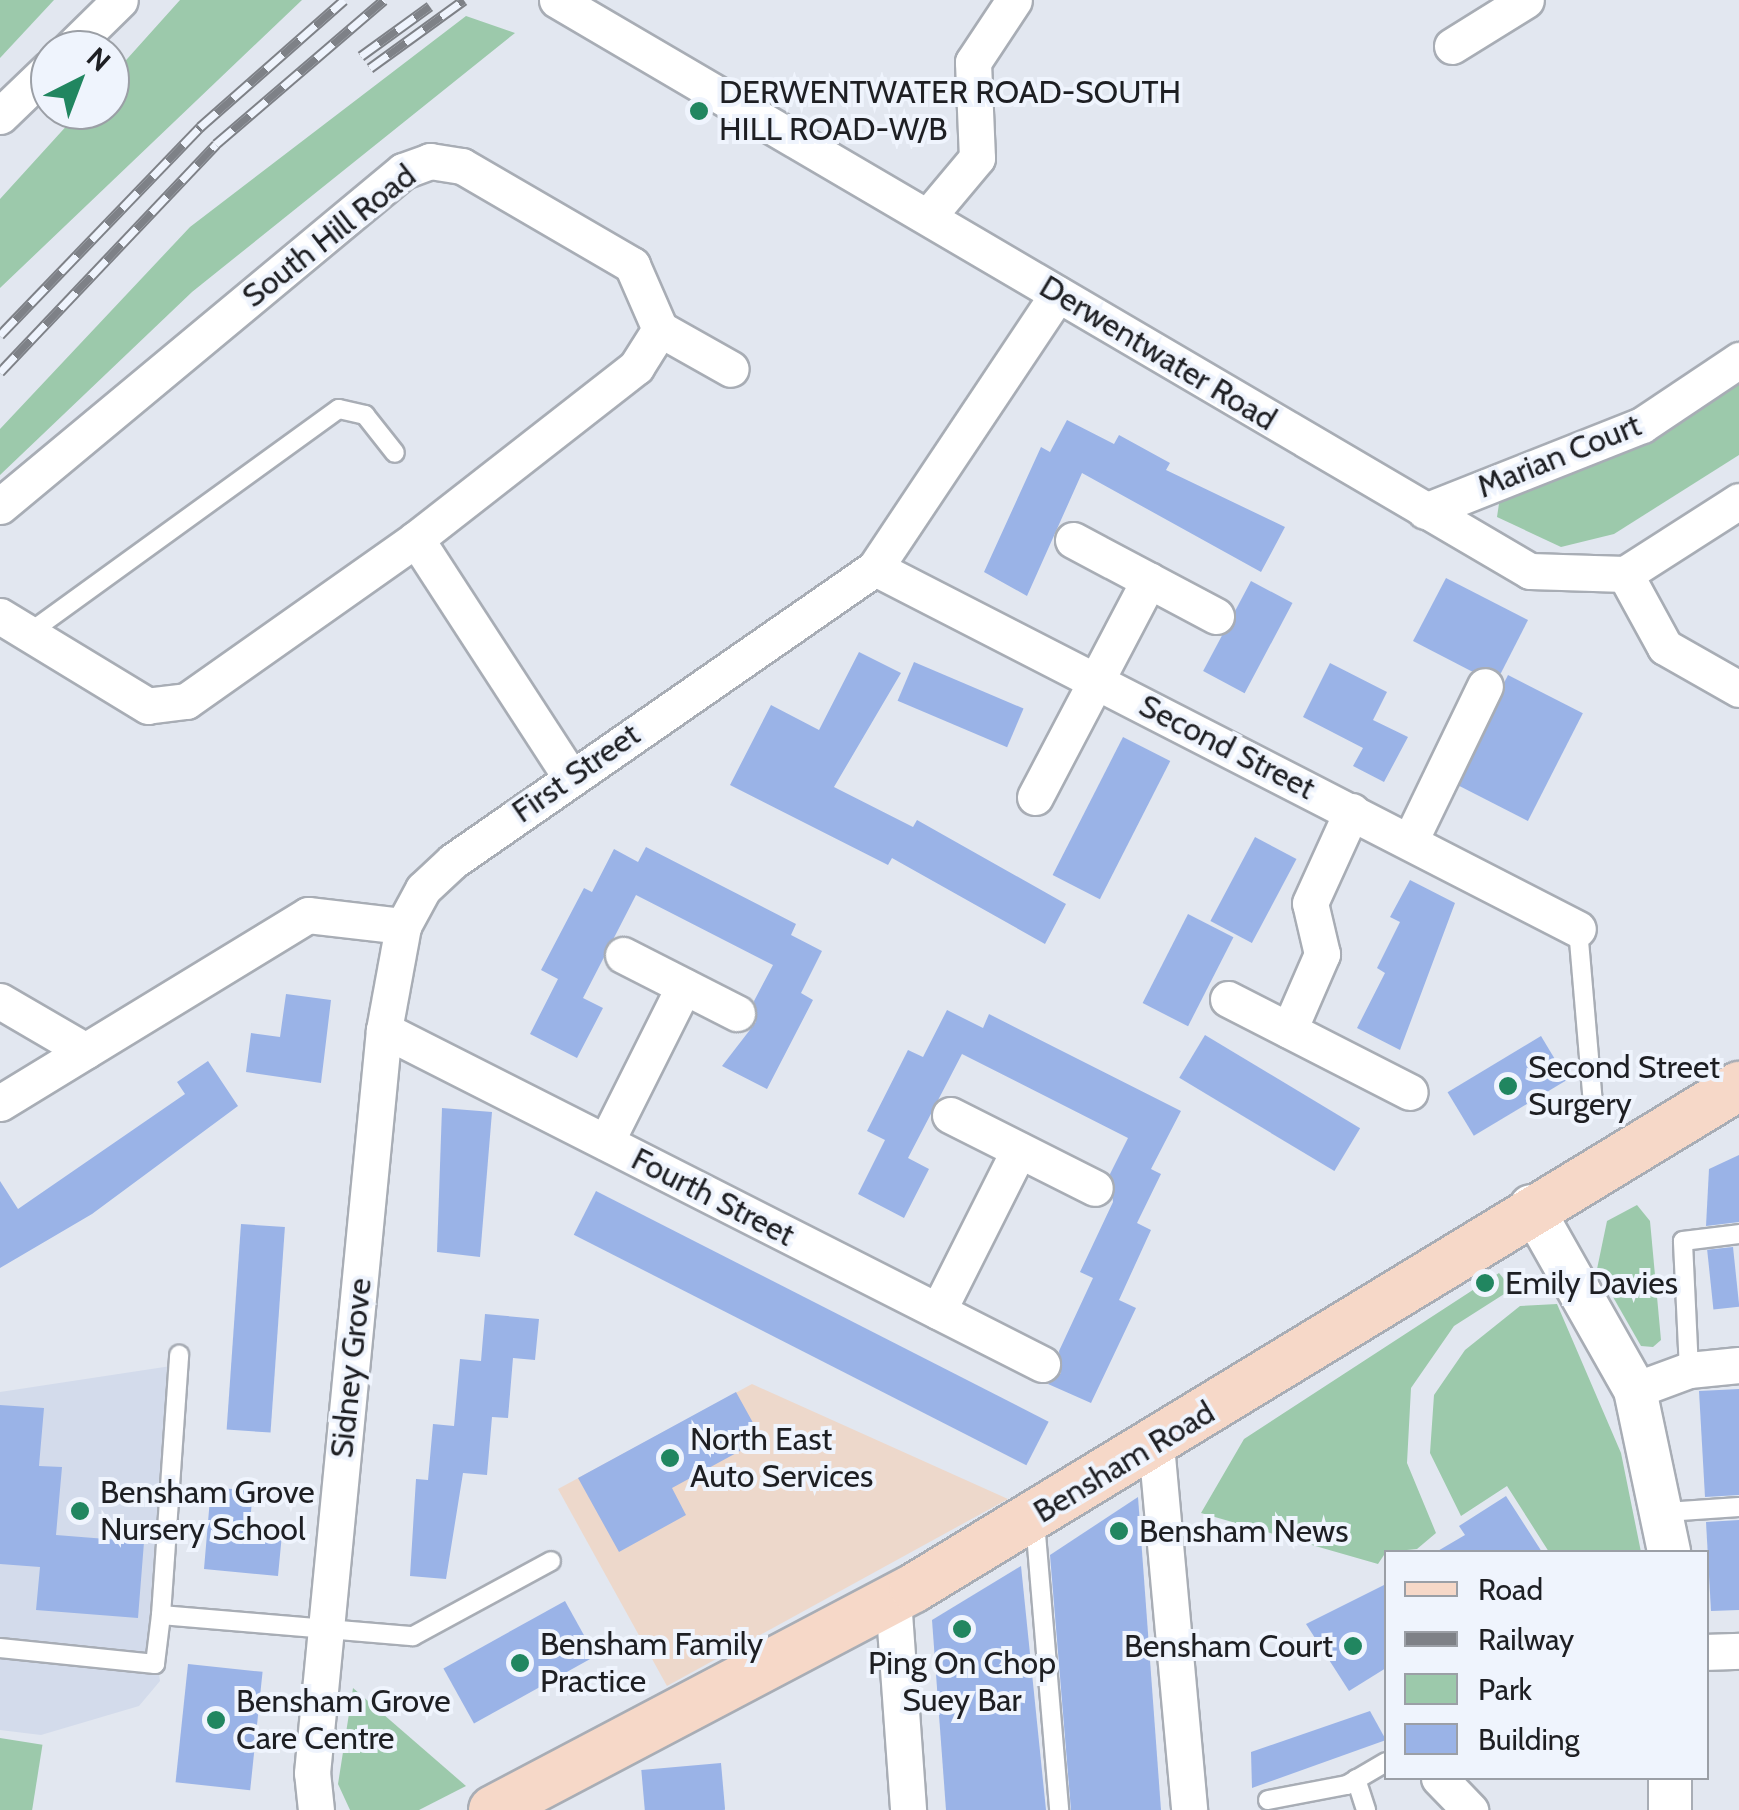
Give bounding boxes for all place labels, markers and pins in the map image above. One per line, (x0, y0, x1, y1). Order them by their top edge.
place label: DERWENTWATER ROAD-SOUTH HILL ROAD-W/B (719, 74, 1181, 149)
marker: DERWENTWATER ROAD-SOUTH HILL ROAD-W/B (688, 100, 710, 122)
place label: Second Street Surgery (1528, 1049, 1720, 1124)
marker: Second Street Surgery (1497, 1075, 1519, 1097)
place label: Emily Davies (1505, 1264, 1678, 1302)
marker: Emily Davies (1474, 1272, 1496, 1294)
place label: North East Auto Services (690, 1421, 873, 1496)
marker: North East Auto Services (659, 1447, 681, 1469)
place label: Bensham Grove Nursery School (100, 1474, 315, 1549)
marker: Bensham Grove Nursery School (69, 1500, 91, 1522)
place label: Bensham News (1139, 1512, 1349, 1550)
marker: Bensham News (1108, 1520, 1130, 1542)
marker: Ping On Chop Suey Bar (951, 1618, 973, 1640)
place label: Bensham Family Practice (540, 1626, 763, 1701)
place label: Bensham Court (1124, 1627, 1333, 1665)
marker: Bensham Court (1342, 1635, 1364, 1657)
place label: Ping On Chop Suey Bar (868, 1645, 1056, 1720)
marker: Bensham Family Practice (509, 1652, 531, 1674)
place label: Bensham Grove Care Centre (236, 1683, 451, 1758)
marker: Bensham Grove Care Centre (205, 1709, 227, 1731)

